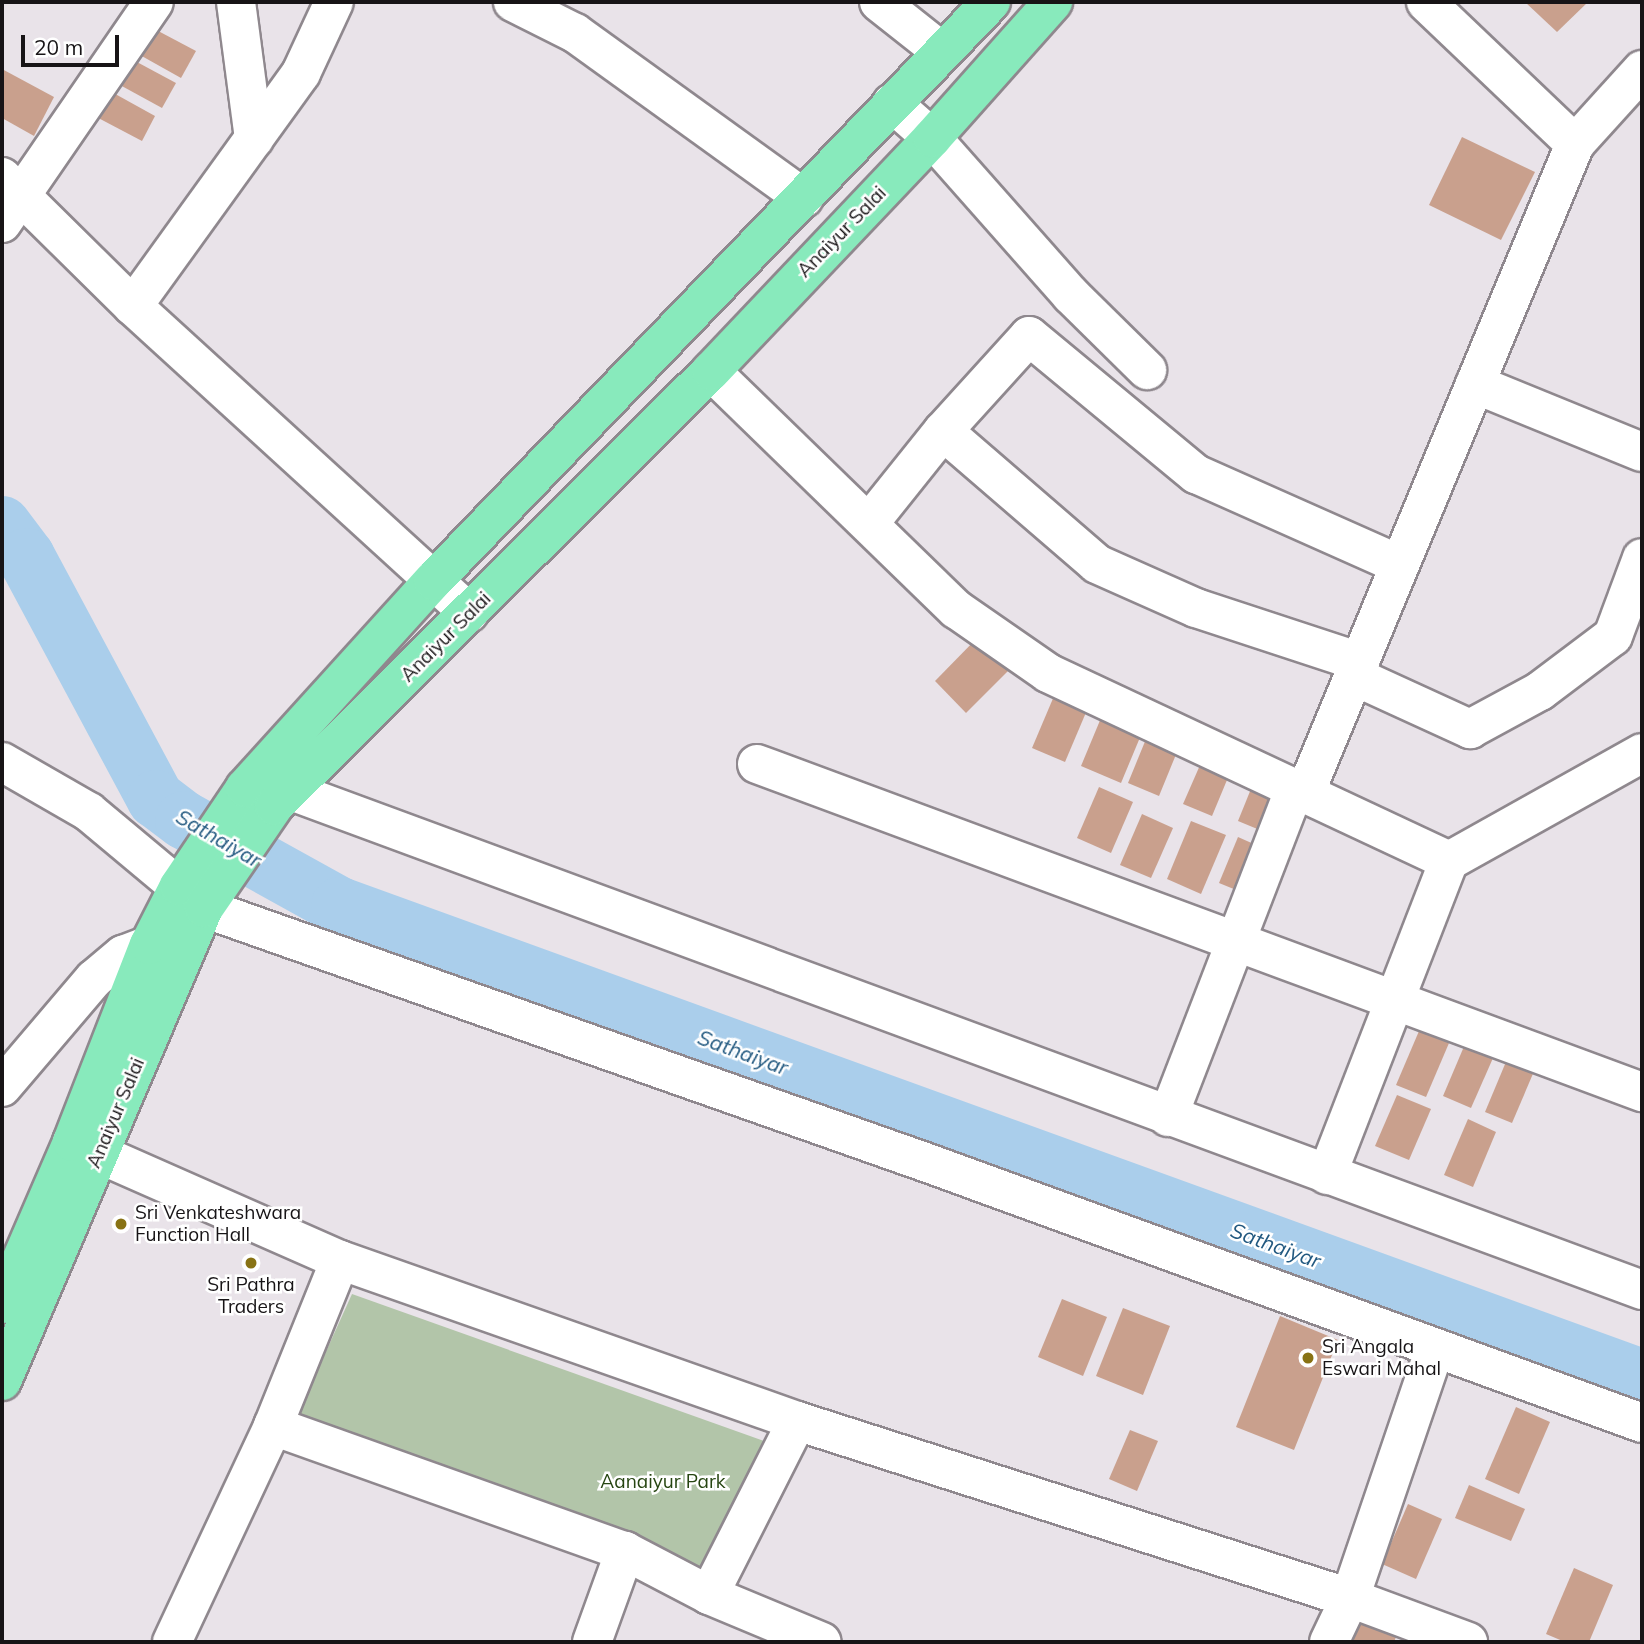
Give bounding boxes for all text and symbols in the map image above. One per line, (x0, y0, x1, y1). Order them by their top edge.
scale bar (24, 21, 122, 65)
text: 20 m (34, 34, 83, 60)
street label: Anaiyur Salai (793, 182, 891, 282)
street label: Anaiyur Salai (396, 587, 496, 687)
water label: Sathaiyar (172, 804, 266, 872)
water label: Sathaiyar (694, 1024, 792, 1080)
street label: Anaiyur Salai (83, 1054, 149, 1172)
place label: Sri Venkateshwara Function Hall (135, 1202, 301, 1246)
marker: Sri Venkateshwara Function Hall (113, 1216, 129, 1232)
water label: Sathaiyar (1227, 1217, 1325, 1273)
marker: Sri Pathra Traders (243, 1255, 259, 1271)
place label: Sri Pathra Traders (207, 1274, 295, 1318)
place label: Sri Angala Eswari Mahal (1322, 1336, 1441, 1380)
marker: Sri Angala Eswari Mahal (1300, 1350, 1316, 1366)
park label: Aanaiyur Park (600, 1471, 726, 1493)

